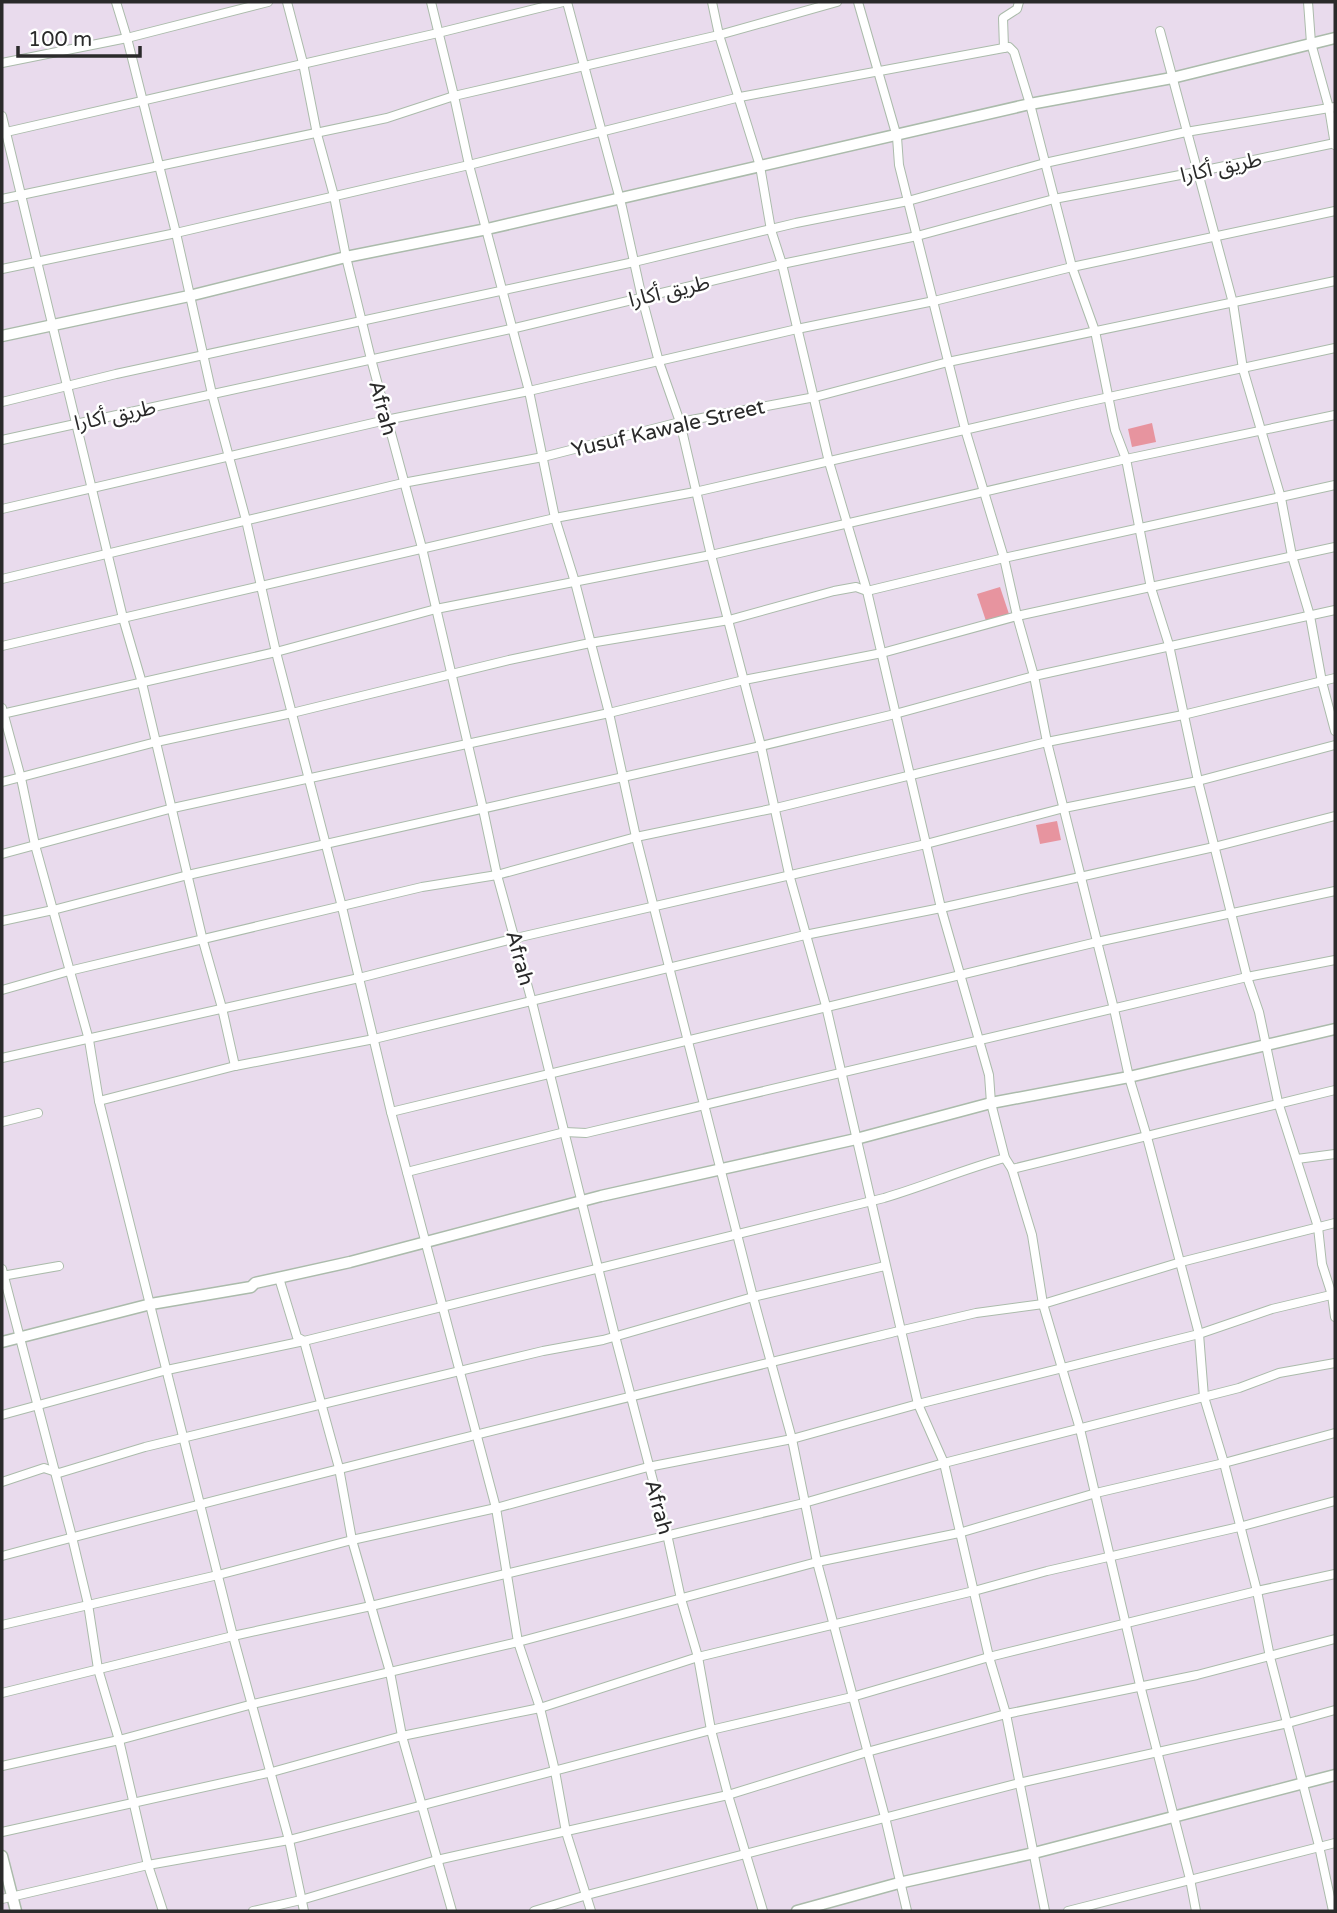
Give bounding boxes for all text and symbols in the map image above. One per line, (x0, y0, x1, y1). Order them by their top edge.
scale bar (18, 14, 140, 58)
text: 100 m (28, 27, 92, 52)
street label: طريق أكارا (1178, 146, 1264, 188)
street label: طريق أكارا (626, 269, 712, 313)
street label: Afrah (363, 378, 402, 438)
street label: طريق أكارا (72, 394, 158, 436)
street label: Yusuf Kawale Street (569, 394, 767, 463)
street label: Afrah (500, 928, 539, 988)
street label: Afrah (639, 1477, 678, 1537)

